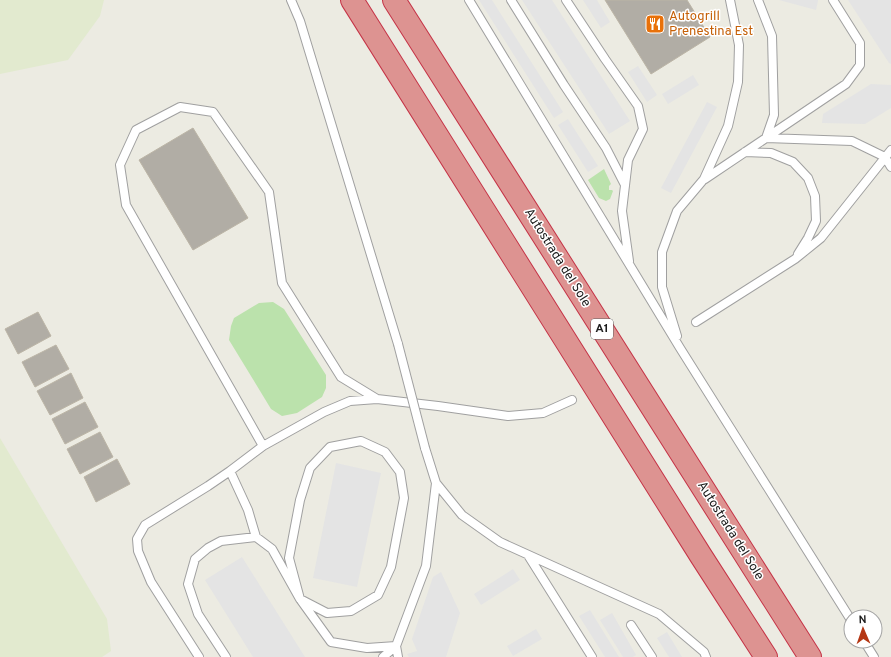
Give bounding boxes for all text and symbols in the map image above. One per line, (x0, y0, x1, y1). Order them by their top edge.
place label: Autogrill Prenestina Est (669, 9, 753, 40)
restaurant icon: Autogrill Prenestina Est (644, 13, 666, 35)
street label: Autostrada del Sole (520, 206, 594, 310)
road number: A1 (591, 319, 613, 339)
street label: Autostrada del Sole (693, 479, 767, 583)
north arrow (843, 609, 883, 649)
text: N (858, 613, 867, 627)

